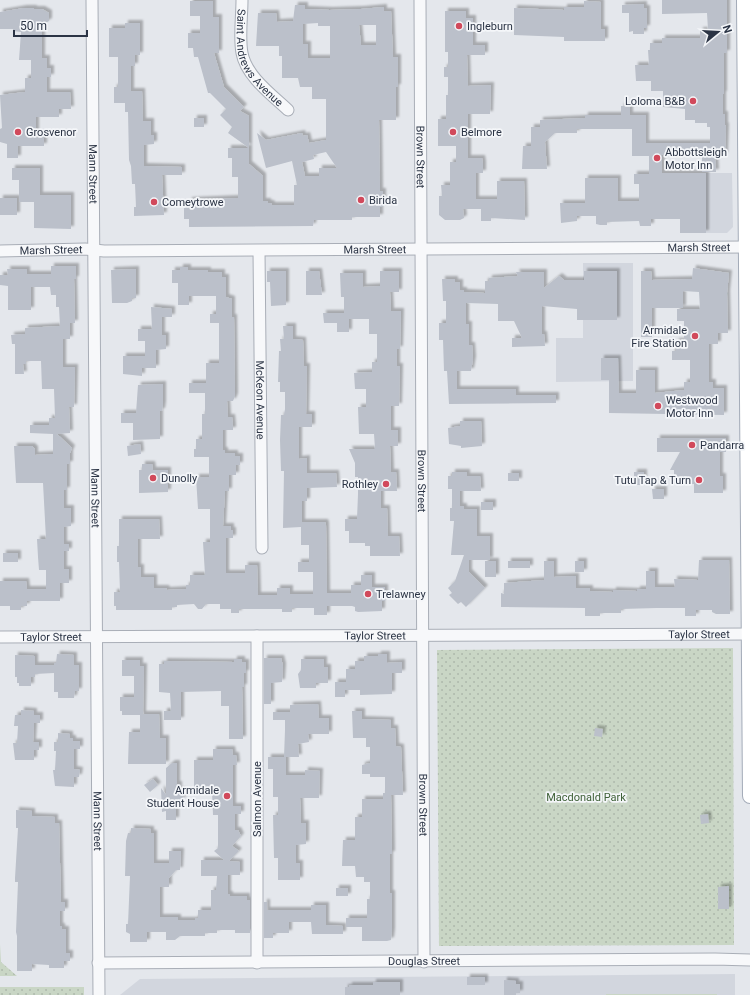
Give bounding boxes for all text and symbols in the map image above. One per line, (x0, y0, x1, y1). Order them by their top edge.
street label: Saint Andrews Avenue (234, 9, 286, 109)
scale bar (14, 12, 87, 38)
north arrow (698, 12, 738, 52)
text: 50 m (20, 19, 47, 33)
place label: Ingleburn (467, 20, 513, 33)
marker: Ingleburn (454, 21, 464, 31)
text: N (720, 23, 734, 35)
place label: Loloma B&B (625, 95, 685, 108)
marker: Loloma B&B (688, 96, 698, 106)
place label: Grosvenor (26, 126, 77, 139)
street label: Brown Street (414, 126, 427, 189)
place label: Belmore (461, 126, 502, 139)
marker: Grosvenor (13, 127, 23, 137)
marker: Belmore (448, 127, 458, 137)
street label: Mann Street (87, 144, 100, 204)
place label: Abbottsleigh Motor Inn (665, 146, 727, 172)
marker: Abbottsleigh Motor Inn (652, 153, 662, 163)
place label: Birida (369, 194, 397, 207)
marker: Birida (356, 195, 366, 205)
place label: Comeytrowe (162, 196, 224, 209)
marker: Comeytrowe (149, 197, 159, 207)
street label: Marsh Street (667, 241, 731, 254)
street label: Marsh Street (19, 243, 83, 257)
street label: Marsh Street (343, 243, 407, 256)
place label: Armidale Fire Station (631, 324, 687, 350)
marker: Armidale Fire Station (690, 331, 700, 341)
street label: McKeon Avenue (254, 360, 267, 440)
place label: Westwood Motor Inn (666, 394, 718, 420)
marker: Westwood Motor Inn (653, 401, 663, 411)
place label: Pandarra (700, 439, 744, 452)
marker: Pandarra (687, 440, 697, 450)
street label: Brown Street (415, 450, 429, 513)
street label: Mann Street (89, 468, 102, 528)
place label: Dunolly (161, 472, 198, 485)
marker: Dunolly (148, 473, 158, 483)
place label: Tutu Tap & Turn (615, 474, 691, 487)
marker: Tutu Tap & Turn (694, 475, 704, 485)
place label: Rothley (342, 478, 379, 491)
marker: Rothley (381, 479, 391, 489)
place label: Trelawney (376, 588, 426, 601)
marker: Trelawney (363, 589, 373, 599)
street label: Taylor Street (668, 628, 730, 641)
street label: Taylor Street (344, 629, 406, 642)
street label: Taylor Street (20, 630, 82, 643)
street label: Salmon Avenue (251, 761, 264, 837)
street label: Brown Street (417, 773, 430, 837)
place label: Armidale Student House (147, 784, 219, 810)
street label: Mann Street (91, 791, 104, 851)
marker: Armidale Student House (222, 791, 232, 801)
park label: Macdonald Park (546, 791, 626, 804)
street label: Douglas Street (388, 954, 460, 968)

